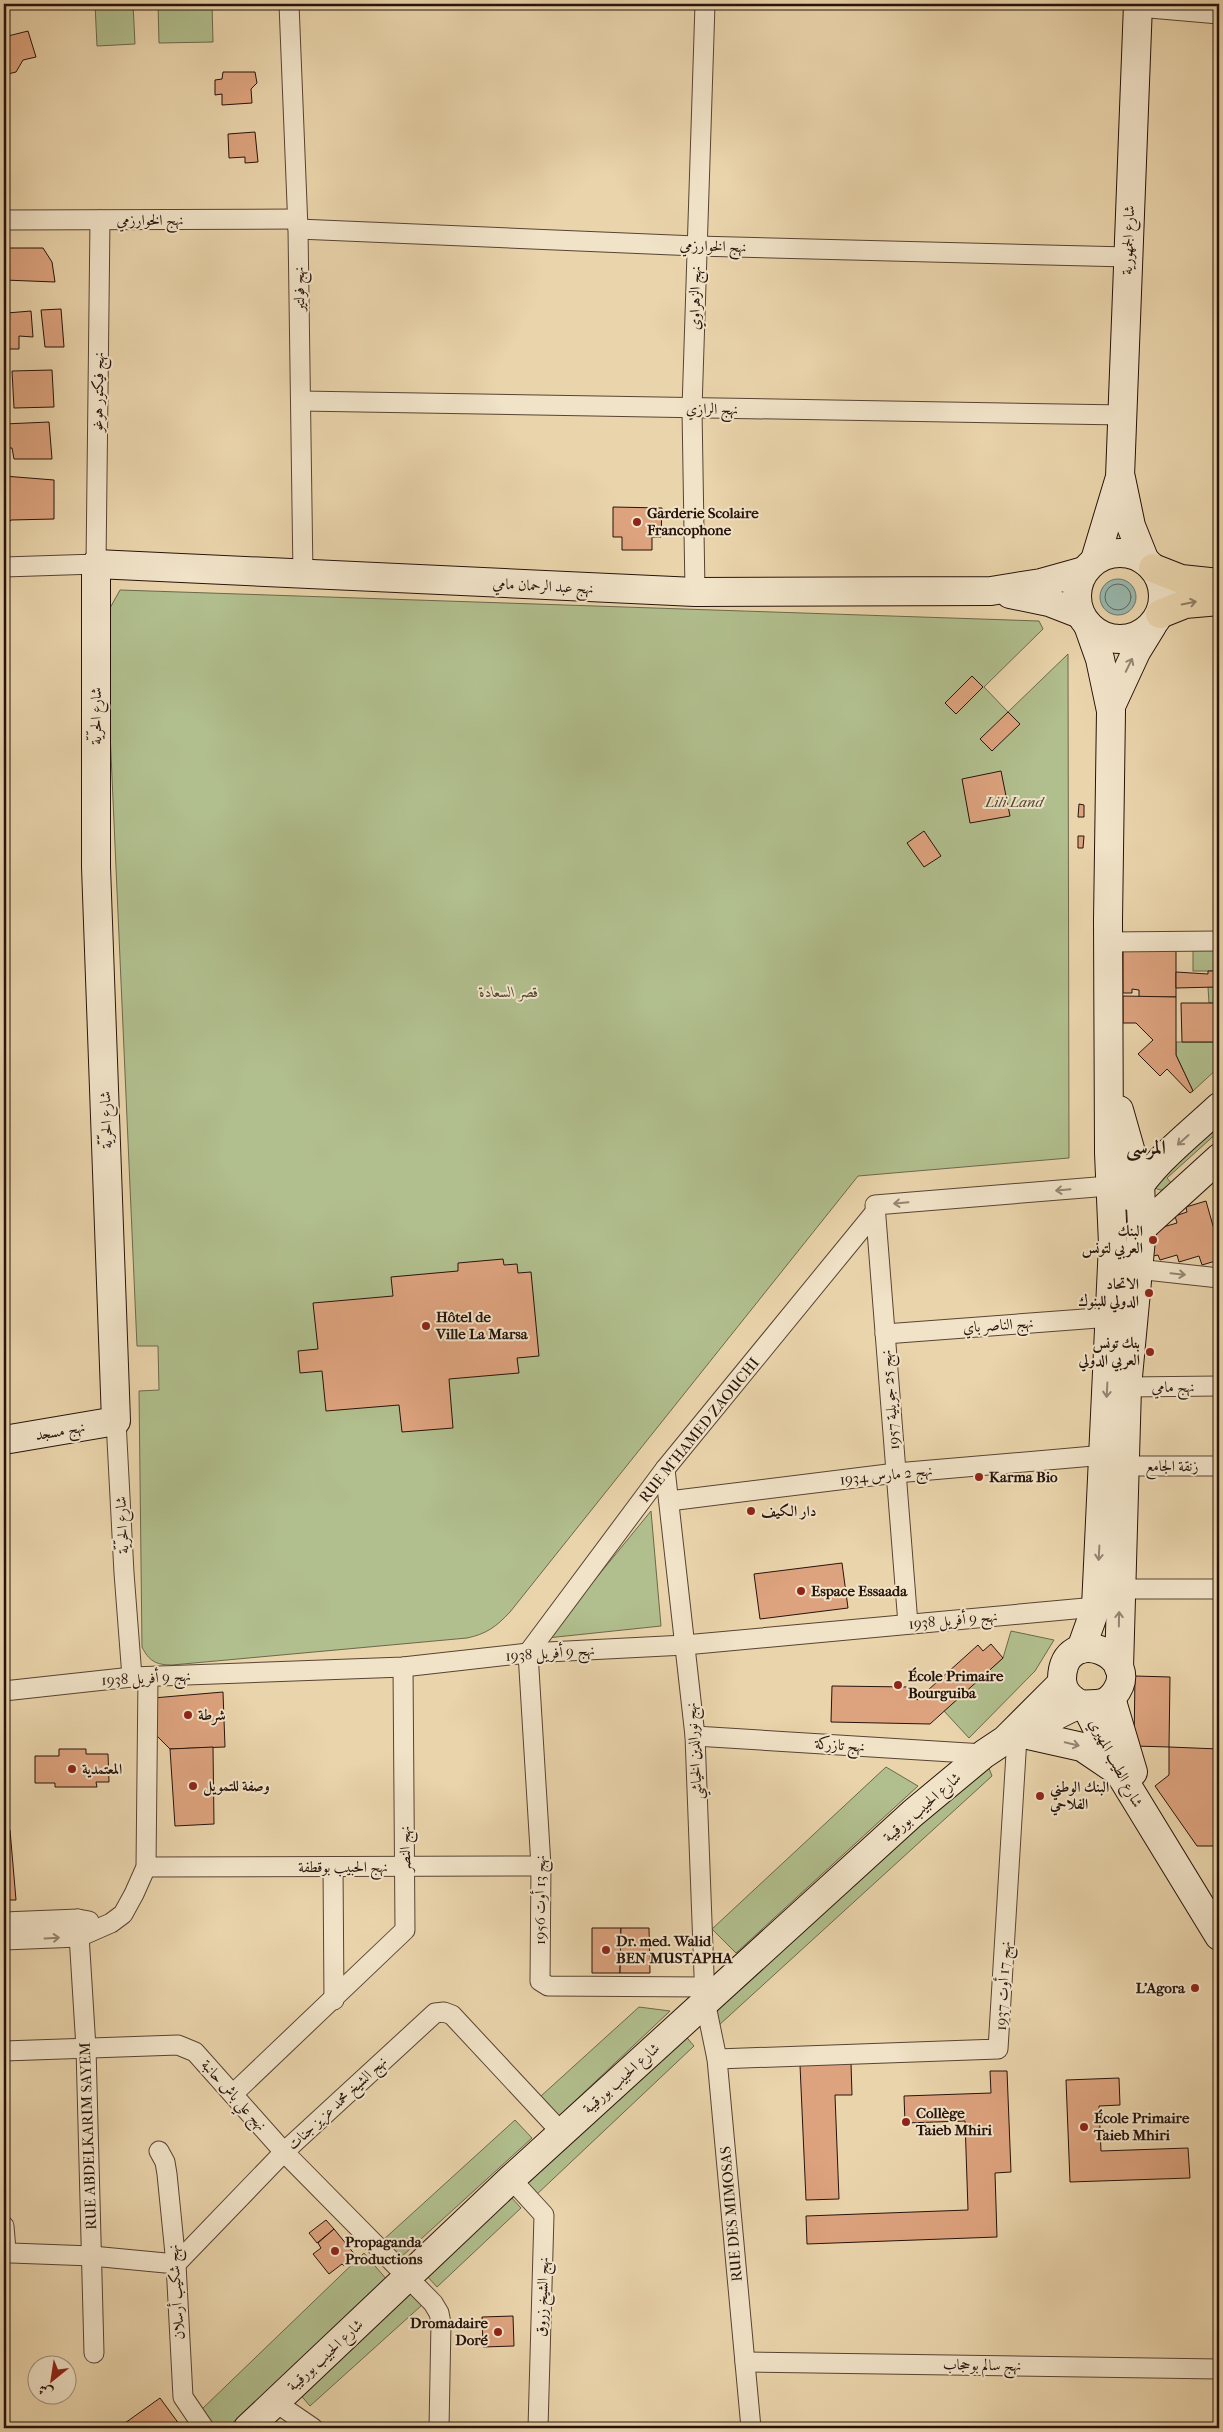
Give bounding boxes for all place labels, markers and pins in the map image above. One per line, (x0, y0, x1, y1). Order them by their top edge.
place label: Garderie Scolaire Francophone (646, 504, 759, 539)
marker: Garderie Scolaire Francophone (631, 516, 643, 528)
place label: البنك العربي لتونس (1082, 1222, 1143, 1260)
marker: البنك العربي لتونس (1147, 1234, 1159, 1246)
place label: الاتحاد الدولي للبنوك (1078, 1275, 1139, 1313)
marker: الاتحاد الدولي للبنوك (1143, 1287, 1155, 1299)
place label: Hôtel de Ville La Marsa (435, 1308, 529, 1343)
marker: Hôtel de Ville La Marsa (420, 1320, 432, 1332)
place label: بنك تونس العربي الدولي (1078, 1334, 1140, 1372)
marker: بنك تونس العربي الدولي (1144, 1346, 1156, 1358)
place label: Karma Bio (989, 1468, 1058, 1486)
marker: Karma Bio (973, 1471, 985, 1483)
place label: دار الكيف (761, 1502, 816, 1520)
marker: دار الكيف (745, 1505, 757, 1517)
place label: Espace Essaada (811, 1582, 908, 1600)
marker: Espace Essaada (795, 1585, 807, 1597)
place label: École Primaire Bourguiba (908, 1667, 1004, 1702)
marker: École Primaire Bourguiba (892, 1679, 904, 1691)
place label: شرطة (198, 1706, 226, 1726)
marker: شرطة (182, 1709, 194, 1721)
place label: المعتمدية (82, 1760, 122, 1778)
marker: المعتمدية (66, 1763, 78, 1775)
place label: وصفة للتمويل (203, 1777, 270, 1797)
place label: البنك الوطني الفلاحي (1049, 1778, 1109, 1816)
marker: وصفة للتمويل (187, 1780, 199, 1792)
marker: البنك الوطني الفلاحي (1034, 1790, 1046, 1802)
place label: Dr. med. Walid BEN MUSTAPHA (616, 1932, 734, 1967)
marker: Dr. med. Walid BEN MUSTAPHA (600, 1944, 612, 1956)
place label: L'Agora (1136, 1979, 1186, 1997)
marker: L'Agora (1189, 1982, 1201, 1994)
place label: Collège Taieb Mhiri (915, 2104, 993, 2139)
place label: École Primaire Taieb Mhiri (1093, 2109, 1190, 2144)
marker: Collège Taieb Mhiri (900, 2116, 912, 2128)
marker: École Primaire Taieb Mhiri (1078, 2121, 1090, 2133)
place label: Propaganda Productions (345, 2233, 423, 2268)
marker: Propaganda Productions (329, 2245, 341, 2257)
place label: Dromadaire Doré (410, 2314, 489, 2349)
marker: Dromadaire Doré (492, 2326, 504, 2338)

